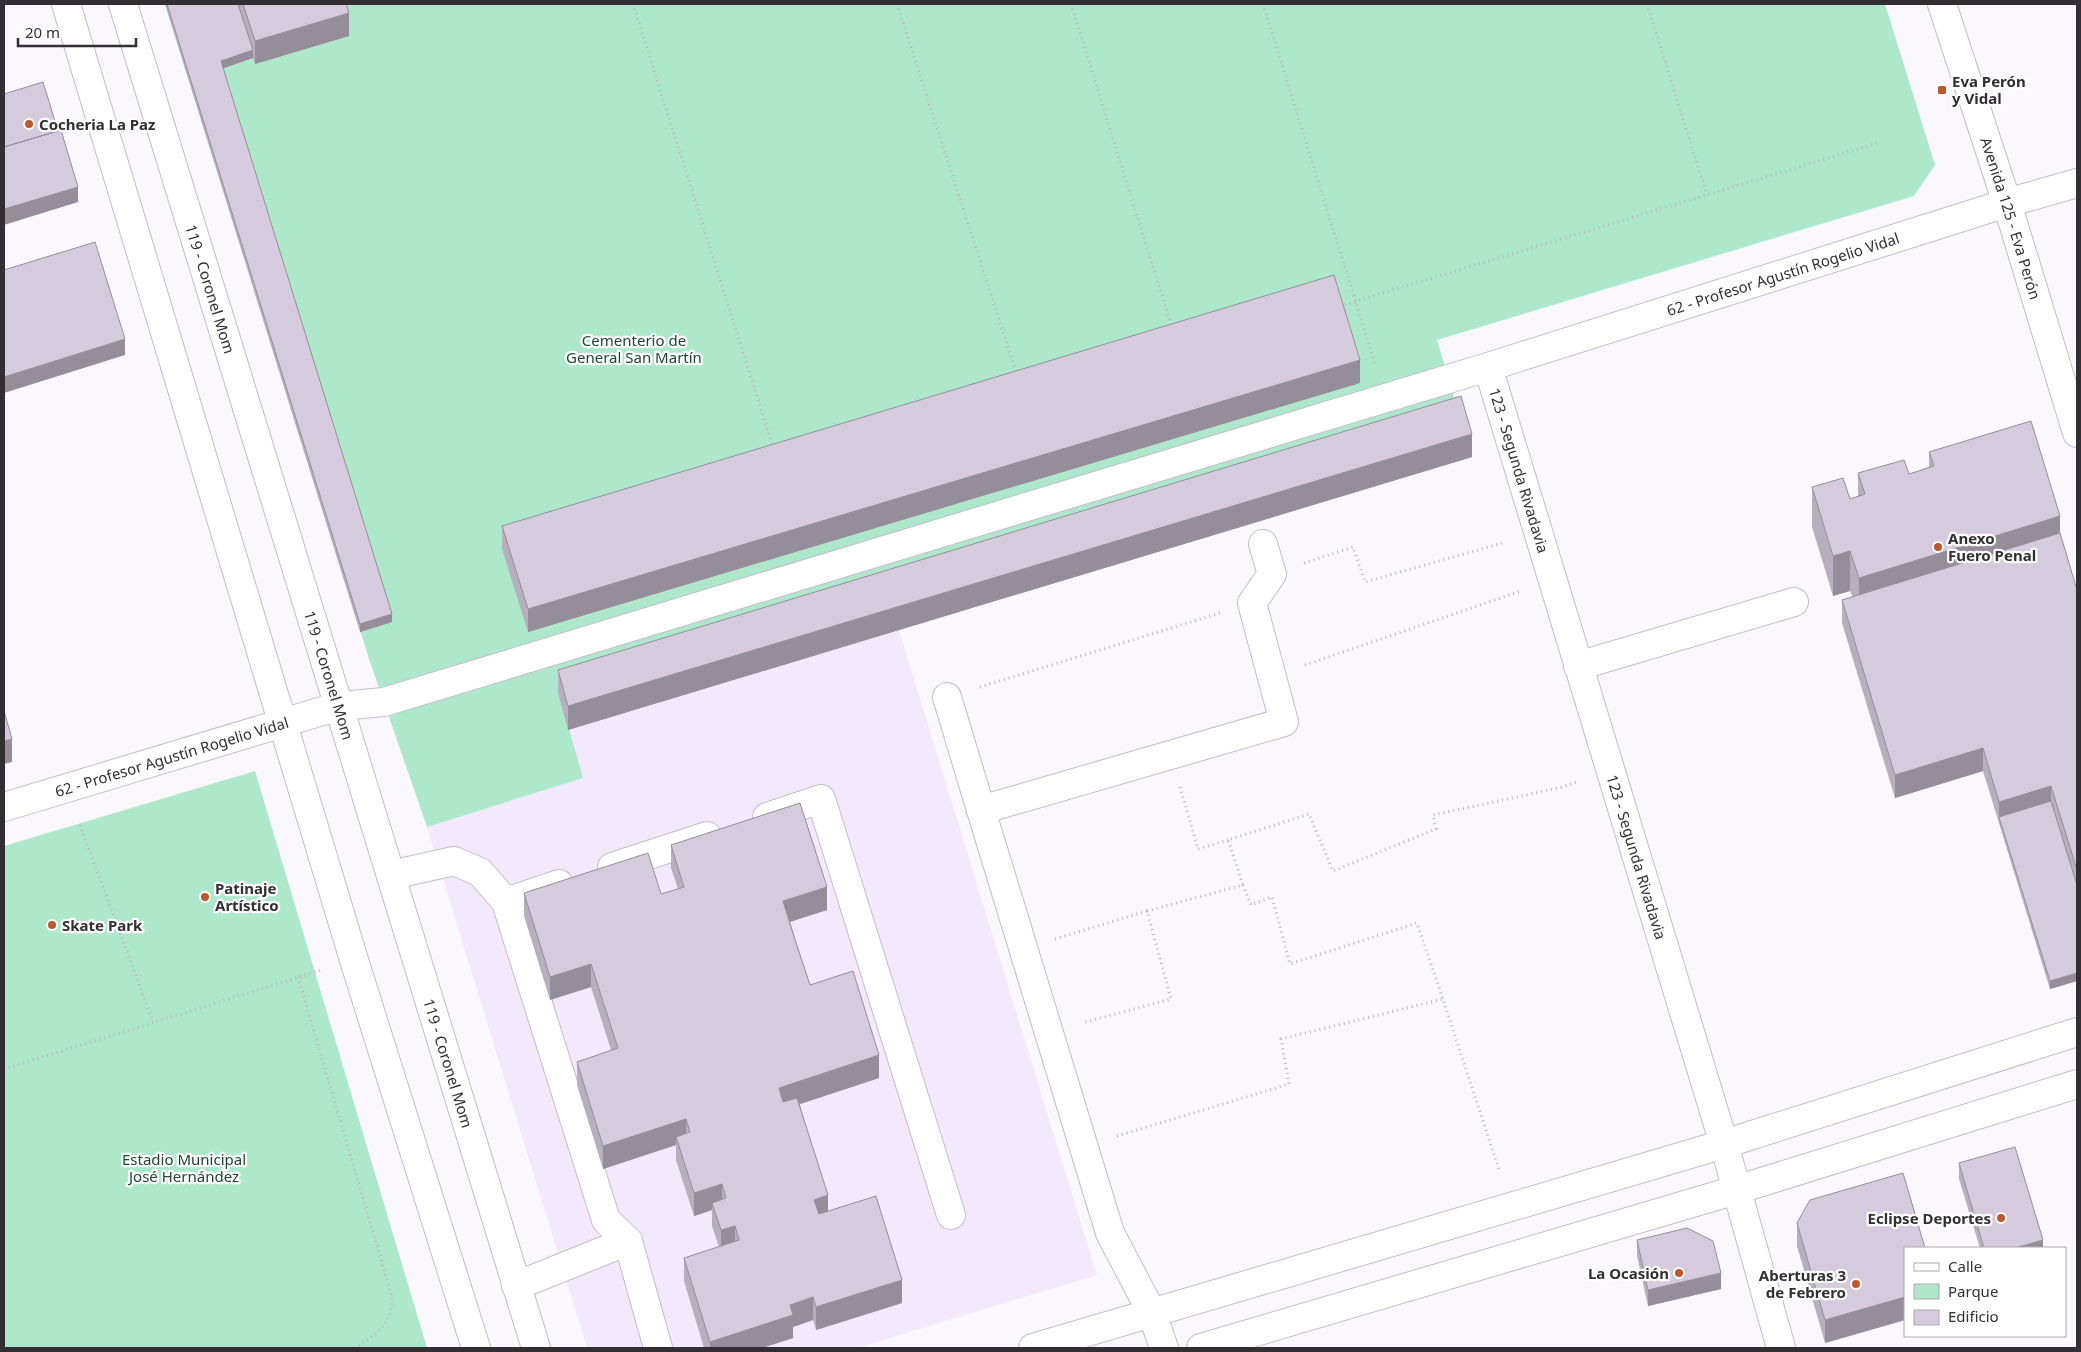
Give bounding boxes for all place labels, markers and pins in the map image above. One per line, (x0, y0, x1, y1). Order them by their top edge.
place label: Eva Perón y Vidal (1952, 71, 2026, 108)
marker: Eva Perón y Vidal (1936, 84, 1948, 96)
place label: Cocheria La Paz (39, 114, 156, 134)
marker: Cocheria La Paz (23, 118, 35, 130)
place label: Anexo Fuero Penal (1948, 528, 2036, 565)
marker: Anexo Fuero Penal (1932, 541, 1944, 553)
place label: Patinaje Artístico (215, 878, 279, 915)
marker: Patinaje Artístico (199, 891, 211, 903)
place label: Skate Park (62, 915, 143, 935)
marker: Skate Park (46, 919, 58, 931)
place label: Eclipse Deportes (1868, 1208, 1991, 1228)
marker: Eclipse Deportes (1995, 1212, 2007, 1224)
place label: La Ocasión (1588, 1263, 1669, 1283)
place label: Aberturas 3 de Febrero (1759, 1265, 1846, 1302)
marker: La Ocasión (1673, 1267, 1685, 1279)
marker: Aberturas 3 de Febrero (1850, 1278, 1862, 1290)

